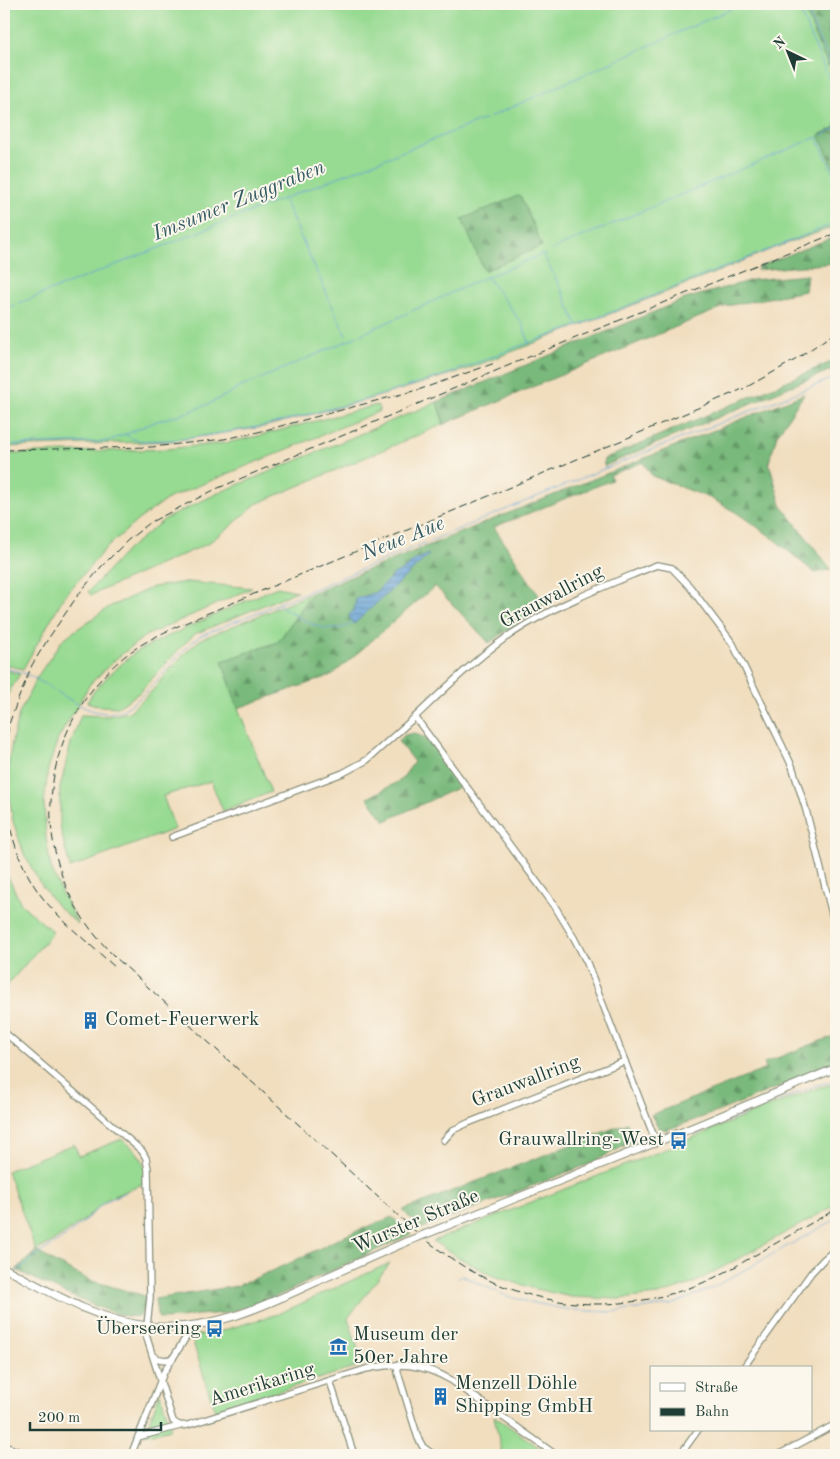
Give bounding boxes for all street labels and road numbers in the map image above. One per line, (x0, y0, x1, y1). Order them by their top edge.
street label: Grauwallring (497, 561, 607, 633)
street label: Grauwallring (469, 1052, 583, 1112)
street label: Wurster Straße (350, 1186, 482, 1258)
street label: Amerikaring (207, 1359, 317, 1411)

